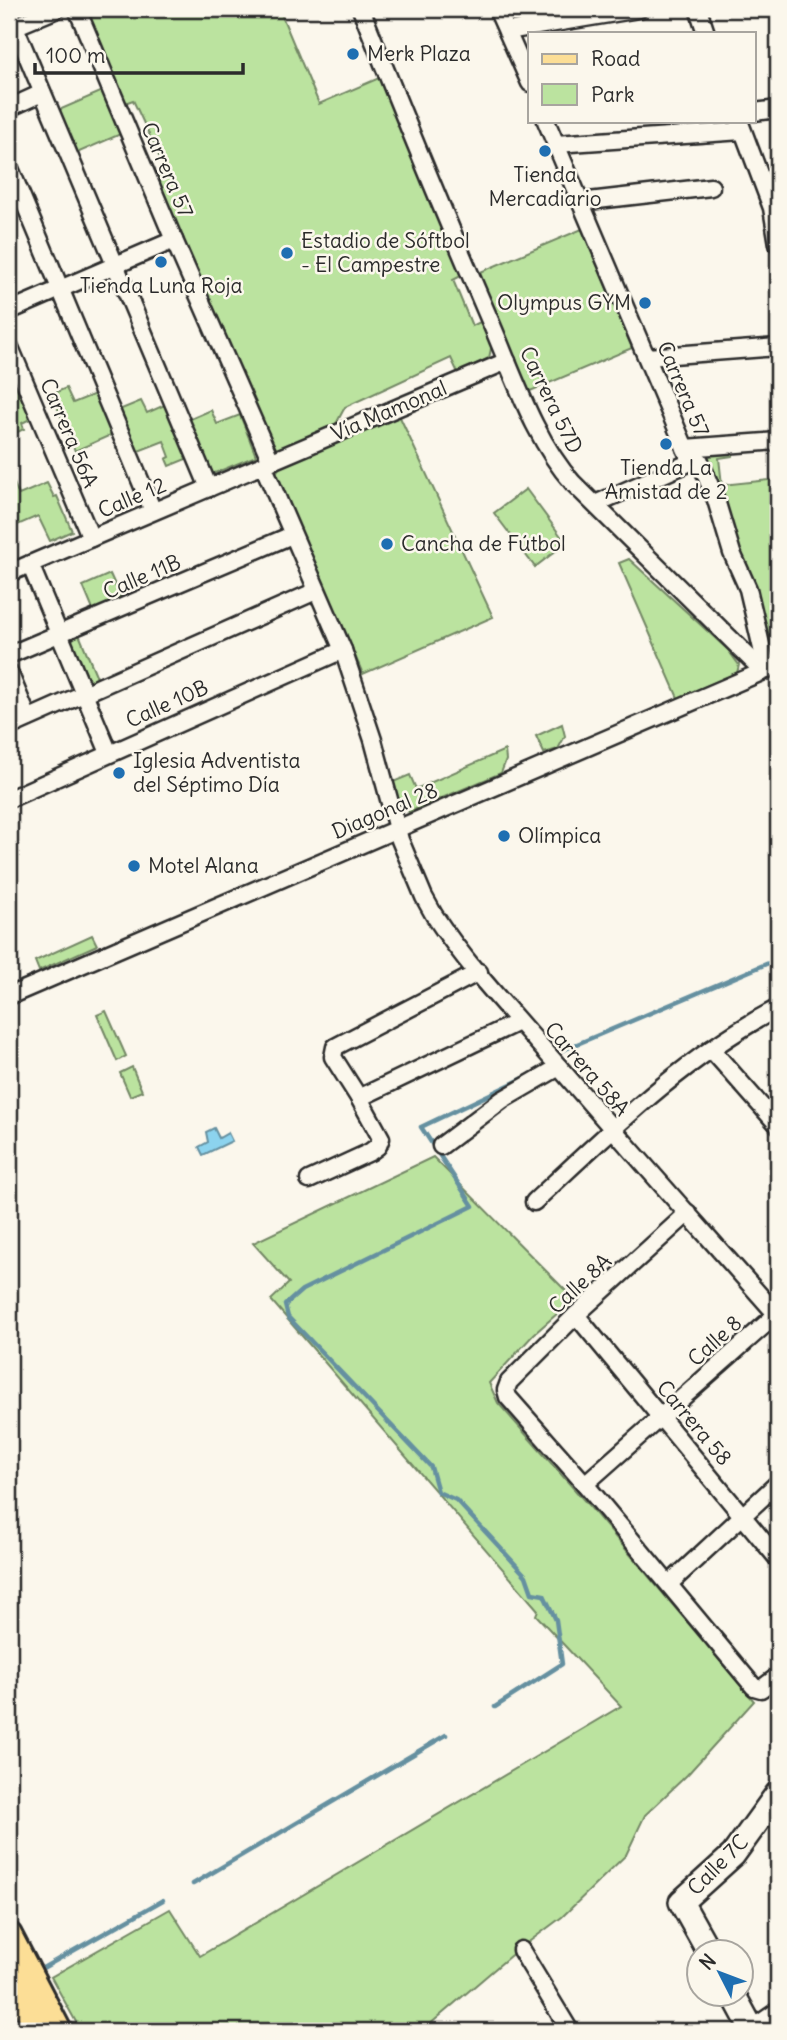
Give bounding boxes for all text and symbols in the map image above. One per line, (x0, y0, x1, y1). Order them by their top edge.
scale bar (35, 32, 243, 76)
legend (528, 32, 756, 122)
place label: Merk Plaza (367, 40, 471, 67)
text: 100 m (46, 42, 105, 69)
text: Road (591, 45, 640, 72)
marker: Merk Plaza (345, 46, 361, 62)
text: Park (591, 81, 634, 108)
street label: Carrera 57 (135, 118, 200, 222)
marker: Tienda Mercadiario (537, 143, 553, 159)
place label: Tienda Mercadiario (488, 161, 602, 212)
place label: Estadio de Sóftbol - El Campestre (301, 227, 470, 278)
marker: Estadio de Sóftbol - El Campestre (279, 245, 295, 261)
marker: Tienda Luna Roja (153, 254, 169, 270)
place label: Tienda Luna Roja (80, 272, 242, 299)
place label: Olympus GYM (497, 289, 631, 316)
marker: Olympus GYM (637, 295, 653, 311)
street label: Carrera 57 (651, 337, 716, 441)
street label: Carrera 57D (514, 342, 589, 458)
street label: Carrera 56A (34, 374, 105, 492)
street label: Vía Mamonal (327, 374, 451, 447)
marker: Tienda La Amistad de 2 (658, 436, 674, 452)
place label: Tienda La Amistad de 2 (605, 454, 727, 505)
street label: Calle 12 (94, 471, 170, 524)
place label: Cancha de Fútbol (401, 530, 566, 557)
marker: Cancha de Fútbol (379, 536, 395, 552)
street label: Calle 11B (99, 548, 185, 605)
street label: Calle 10B (121, 673, 212, 734)
place label: Iglesia Adventista del Séptimo Día (133, 747, 300, 798)
marker: Iglesia Adventista del Séptimo Día (111, 765, 127, 781)
street label: Diagonal 28 (328, 776, 442, 845)
place label: Olímpica (518, 822, 601, 849)
marker: Olímpica (496, 828, 512, 844)
place label: Motel Alana (148, 852, 259, 879)
marker: Motel Alana (126, 858, 142, 874)
street label: Carrera 58A (539, 1016, 636, 1121)
street label: Calle 8A (542, 1248, 617, 1320)
street label: Calle 8 (682, 1309, 747, 1372)
street label: Carrera 58 (651, 1375, 738, 1471)
street label: Calle 7C (681, 1828, 754, 1901)
north arrow (686, 1938, 756, 2008)
text: N (694, 1949, 721, 1975)

